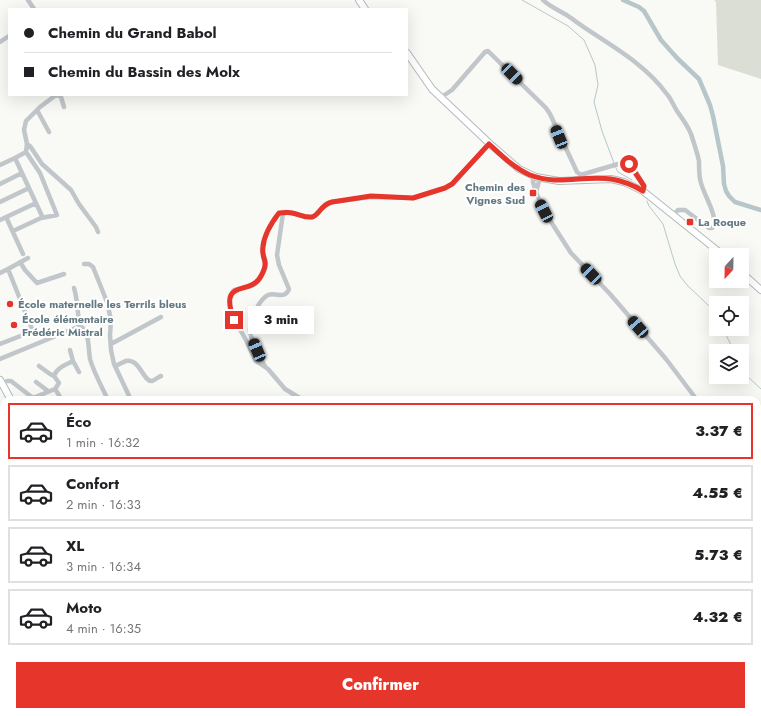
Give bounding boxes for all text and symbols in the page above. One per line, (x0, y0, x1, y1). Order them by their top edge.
text: Chemin du Grand Babol (48, 22, 217, 44)
text: Chemin du Bassin des Molx (48, 61, 240, 83)
car (499, 61, 525, 87)
car (549, 124, 569, 150)
route start (620, 155, 638, 173)
place label: Chemin des Vignes Sud (465, 179, 525, 208)
marker: Chemin des Vignes Sud (528, 188, 538, 198)
car (533, 198, 555, 224)
place label: La Roque (698, 214, 746, 230)
marker: La Roque (685, 217, 695, 227)
north arrow (709, 248, 749, 288)
map controls (709, 248, 749, 384)
car (578, 261, 604, 287)
place label: École maternelle les Terrils bleus (18, 296, 186, 312)
button: locate (709, 296, 749, 336)
marker: École maternelle les Terrils bleus (5, 299, 15, 309)
callout: 3 min (248, 306, 314, 334)
text: 3 min (264, 310, 298, 329)
place label: École élémentaire Frédéric Mistral (22, 311, 113, 340)
route end (225, 311, 243, 329)
car (626, 314, 650, 340)
marker: École élémentaire Frédéric Mistral (9, 320, 19, 330)
car (247, 337, 267, 363)
button: layers (709, 344, 749, 384)
text: Éco (66, 411, 91, 433)
icon: car (18, 413, 54, 449)
text: 3.37 € (695, 420, 743, 442)
text: 1 min · 16:32 (66, 433, 140, 452)
text: Confort (66, 473, 119, 495)
icon: car (18, 475, 54, 511)
text: 4.55 € (692, 482, 743, 504)
text: 2 min · 16:33 (66, 495, 141, 514)
text: XL (66, 535, 84, 557)
icon: car (18, 537, 54, 573)
text: 5.73 € (694, 544, 743, 566)
text: 3 min · 16:34 (66, 557, 141, 576)
text: Moto (66, 597, 102, 619)
icon: car (18, 599, 54, 635)
text: 4.32 € (693, 606, 743, 628)
text: 4 min · 16:35 (66, 619, 141, 638)
button: Confirmer (16, 662, 745, 708)

